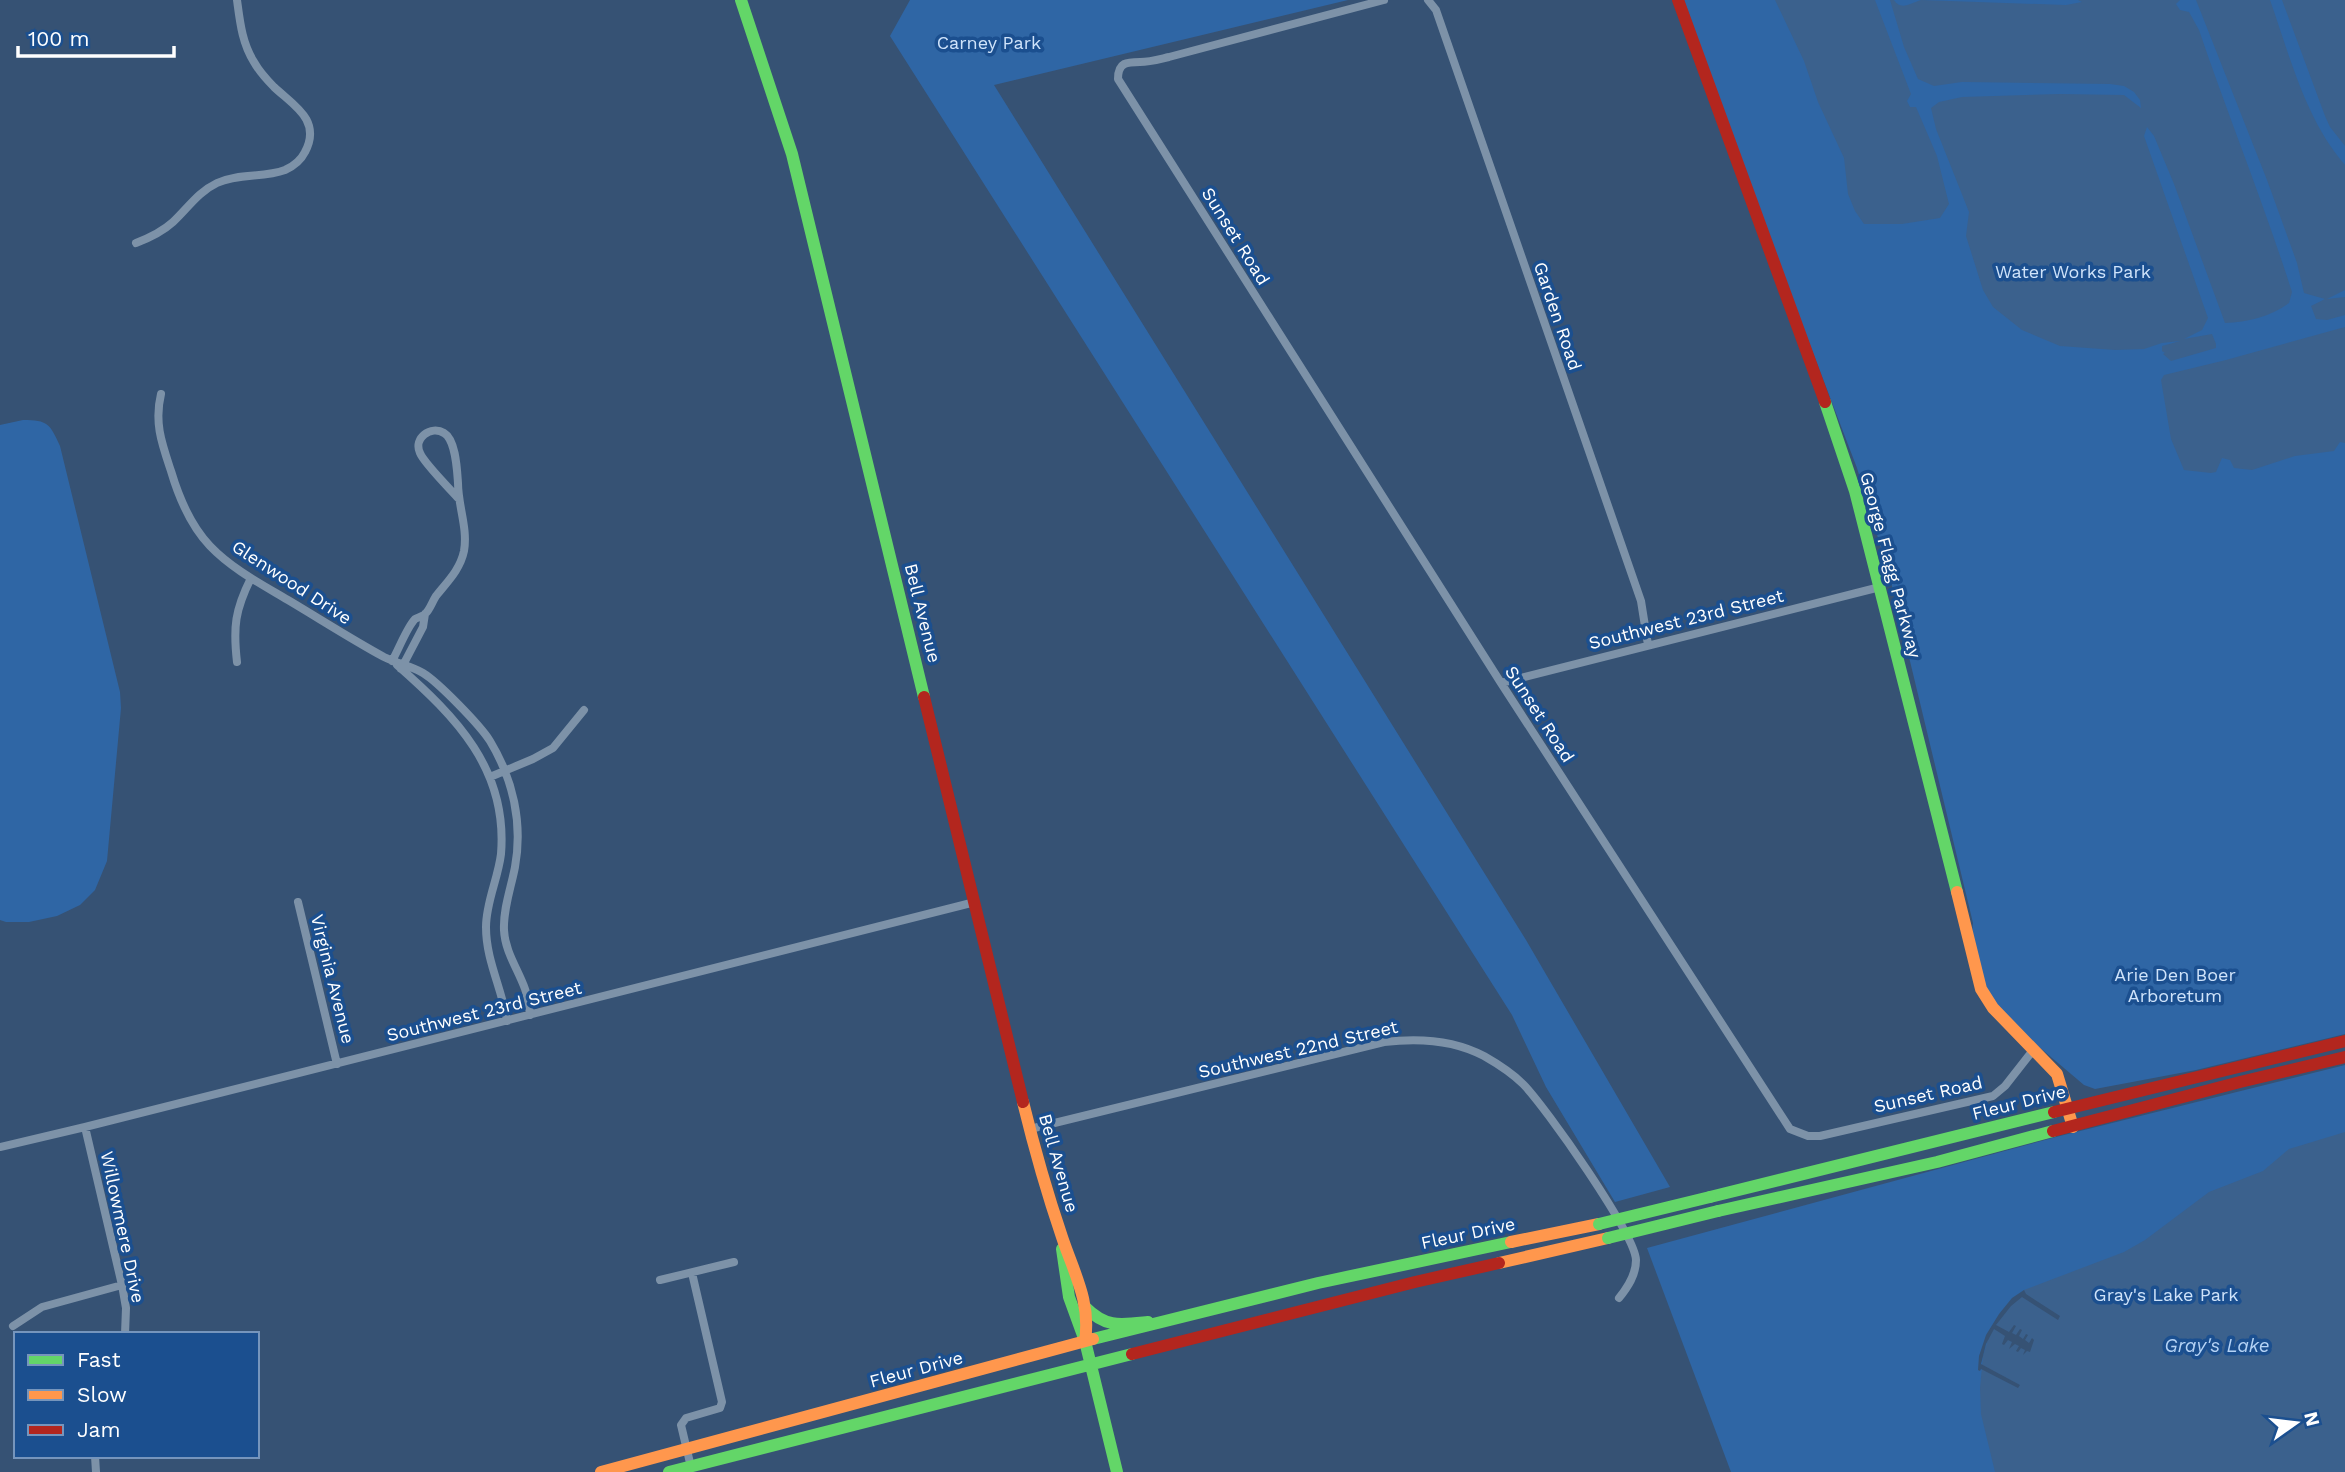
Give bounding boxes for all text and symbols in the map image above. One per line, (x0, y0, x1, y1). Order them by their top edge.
scale bar (18, 14, 173, 58)
text: 100 m (28, 26, 90, 51)
park label: Carney Park (937, 32, 1041, 53)
street label: Sunset Road (1198, 183, 1274, 289)
street label: Garden Road (1530, 259, 1586, 373)
park label: Water Works Park (1995, 261, 2151, 282)
street label: George Flagg Parkway (1856, 470, 1926, 661)
street label: Glenwood Drive (228, 535, 356, 629)
street label: Bell Avenue (901, 561, 945, 665)
street label: Southwest 23rd Street (1586, 585, 1786, 653)
street label: Sunset Road (1501, 662, 1579, 766)
street label: Virginia Avenue (307, 912, 359, 1046)
park label: Arie Den Boer Arboretum (2114, 964, 2236, 1006)
street label: Southwest 23rd Street (384, 977, 584, 1045)
street label: Southwest 22nd Street (1196, 1016, 1400, 1082)
street label: Sunset Road (1872, 1071, 1984, 1117)
street label: Fleur Drive (1970, 1080, 2068, 1124)
street label: Bell Avenue (1035, 1111, 1083, 1215)
street label: Willowmere Drive (97, 1149, 149, 1305)
street label: Fleur Drive (1419, 1213, 1517, 1253)
park label: Gray's Lake Park (2094, 1284, 2238, 1305)
legend (14, 1332, 259, 1458)
water label: Gray's Lake (2164, 1334, 2270, 1357)
street label: Fleur Drive (867, 1346, 965, 1392)
text: Fast (77, 1347, 121, 1372)
text: Slow (77, 1382, 127, 1407)
north arrow (2261, 1388, 2331, 1458)
text: N (2299, 1409, 2325, 1429)
text: Jam (77, 1417, 120, 1442)

